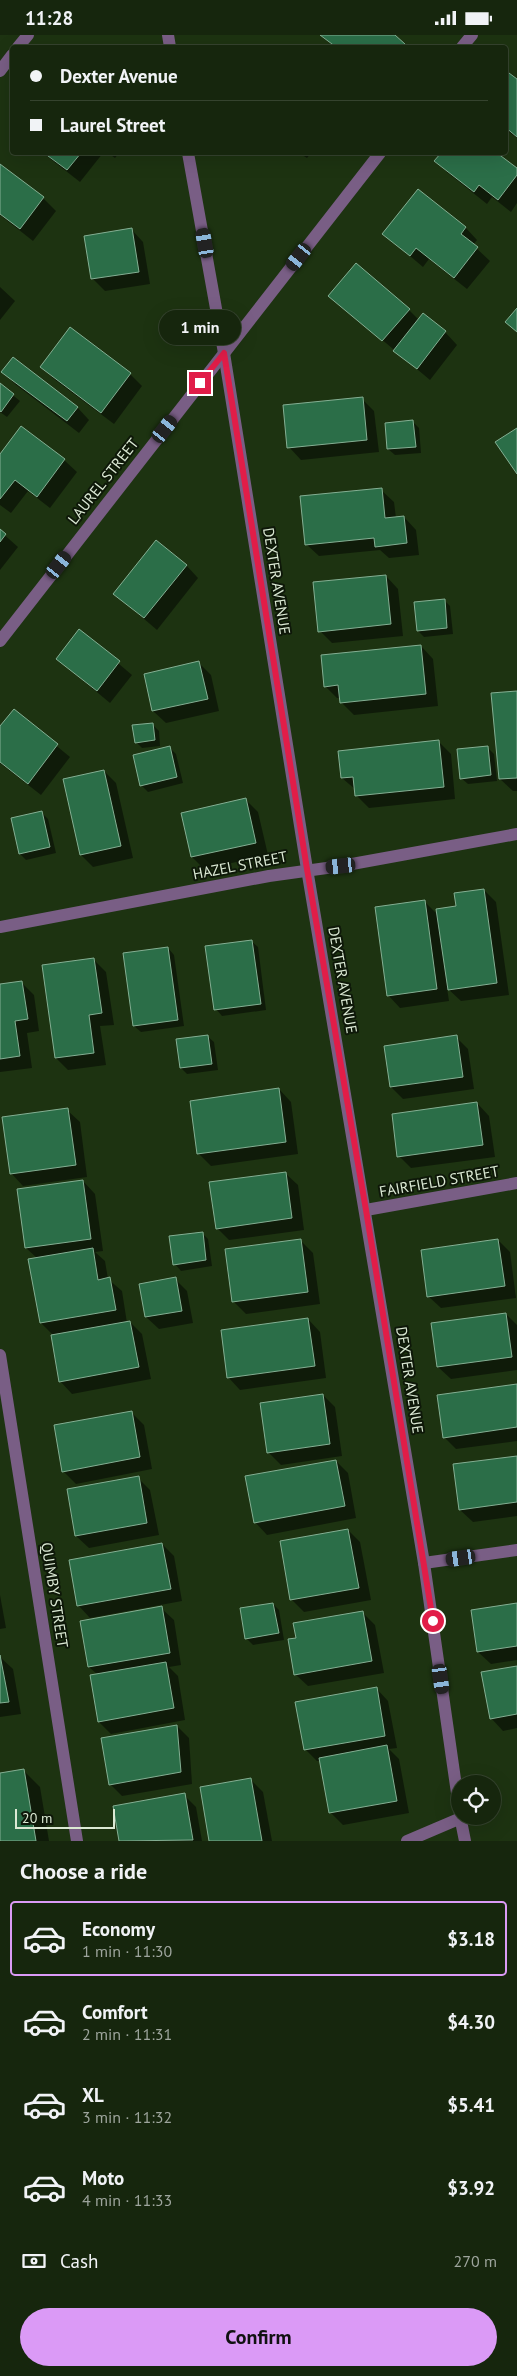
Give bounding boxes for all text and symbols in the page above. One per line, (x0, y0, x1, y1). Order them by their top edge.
text: 11:28 (25, 6, 73, 30)
text: Dexter Avenue (60, 64, 178, 88)
text: Laurel Street (60, 113, 165, 137)
car (195, 227, 214, 259)
car (283, 241, 314, 273)
callout: 1 min (159, 311, 241, 345)
text: 1 min (180, 317, 220, 337)
route end (189, 372, 211, 394)
car (149, 413, 180, 445)
street label: LAUREL STREET (63, 434, 143, 528)
street label: DEXTER AVENUE (259, 526, 295, 636)
car (43, 549, 74, 581)
street label: HAZEL STREET (191, 846, 289, 883)
car (325, 857, 356, 875)
street label: DEXTER AVENUE (324, 925, 362, 1035)
street label: FAIRFIELD STREET (378, 1161, 501, 1201)
street label: DEXTER AVENUE (392, 1325, 428, 1435)
street label: QUIMBY STREET (37, 1541, 73, 1650)
car (445, 1548, 476, 1568)
route start (422, 1610, 444, 1632)
car (431, 1663, 450, 1695)
map controls (451, 1775, 501, 1825)
button: locate (451, 1775, 501, 1825)
scale bar (15, 1806, 115, 1829)
text: 20 m (22, 1809, 52, 1827)
text: Choose a ride (20, 1857, 147, 1885)
icon: car (22, 1916, 67, 1961)
text: Economy (82, 1917, 155, 1941)
text: $3.18 (447, 1927, 495, 1951)
text: 1 min · 11:30 (82, 1941, 172, 1961)
icon: car (22, 1999, 67, 2044)
text: Comfort (82, 2000, 148, 2024)
text: $4.30 (447, 2010, 495, 2034)
text: 2 min · 11:31 (82, 2024, 172, 2044)
icon: car (22, 2082, 67, 2127)
text: XL (82, 2083, 104, 2107)
text: $5.41 (447, 2093, 495, 2117)
text: 3 min · 11:32 (82, 2107, 172, 2127)
icon: car (22, 2165, 67, 2210)
text: Moto (82, 2166, 124, 2190)
text: $3.92 (447, 2176, 495, 2200)
text: 4 min · 11:33 (82, 2190, 172, 2210)
icon: cash (20, 2247, 48, 2275)
text: Cash (60, 2249, 98, 2273)
text: 270 m (454, 2251, 497, 2271)
button: Confirm (20, 2308, 497, 2366)

